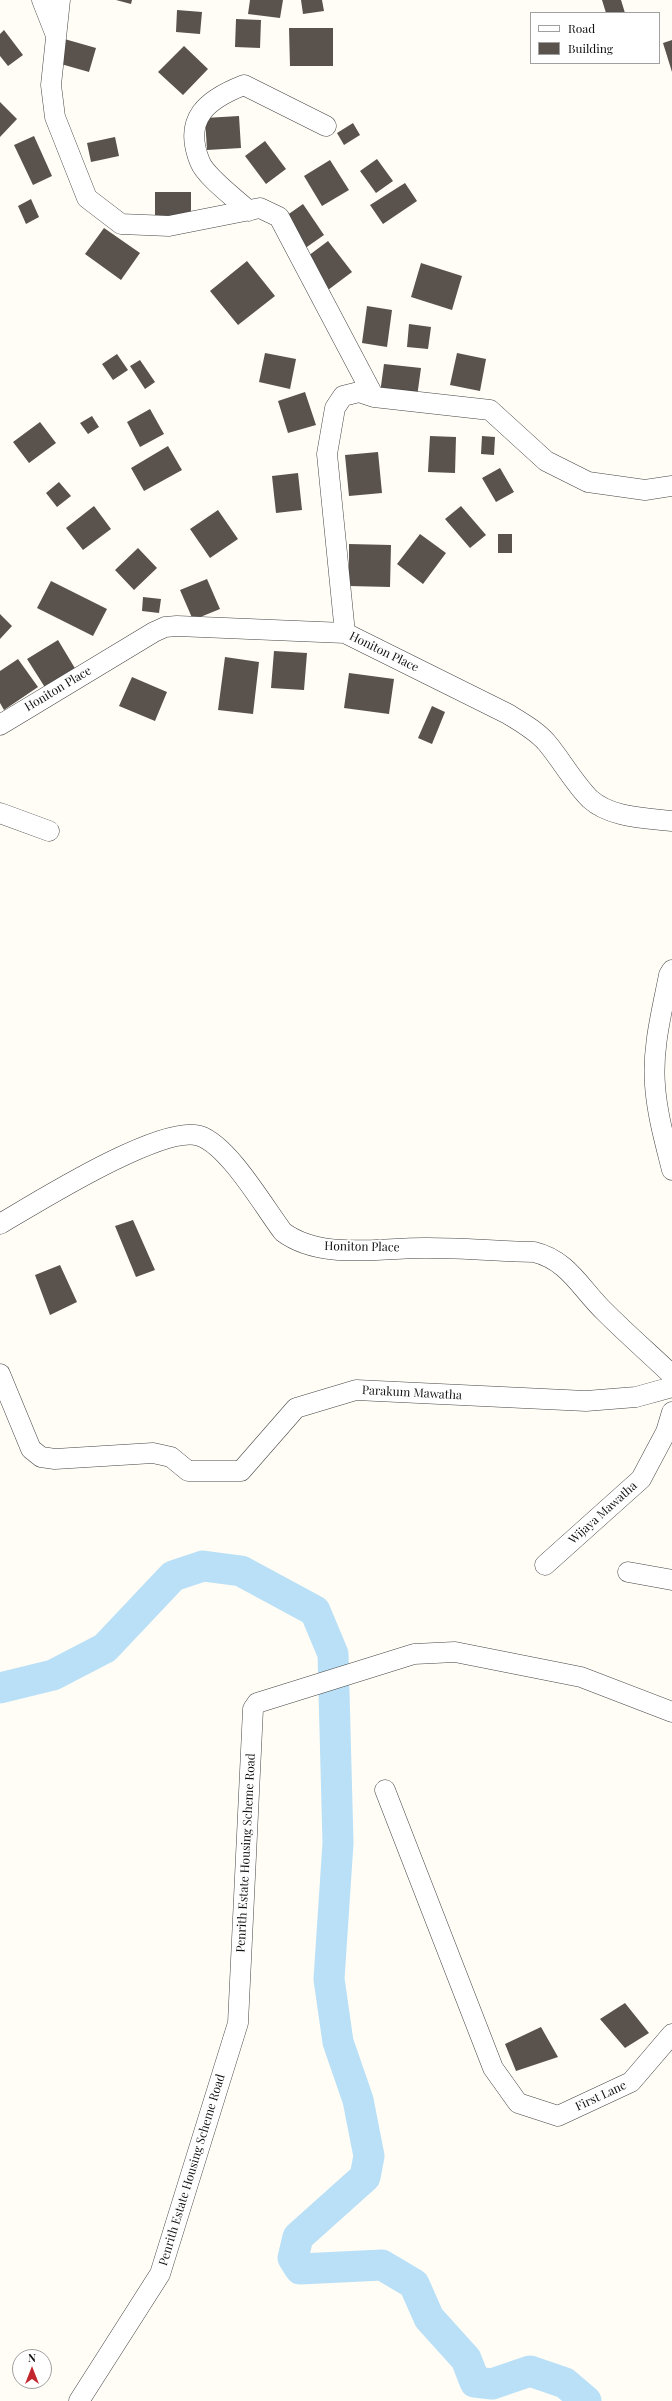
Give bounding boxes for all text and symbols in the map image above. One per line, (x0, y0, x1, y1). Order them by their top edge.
legend (530, 12, 660, 64)
text: Road (568, 20, 595, 36)
text: Building (568, 40, 613, 56)
street label: Honiton Place (347, 629, 421, 675)
street label: Honiton Place (22, 663, 94, 715)
street label: Honiton Place (324, 1239, 400, 1255)
street label: Parakum Mawatha (362, 1383, 462, 1403)
street label: Wijaya Mawatha (566, 1479, 640, 1547)
street label: Penrith Estate Housing Scheme Road (234, 1753, 258, 1953)
street label: Penrith Estate Housing Scheme Road (156, 2072, 228, 2268)
street label: First Lane (573, 2078, 629, 2114)
north arrow (12, 2349, 52, 2389)
text: N (28, 2350, 36, 2365)

